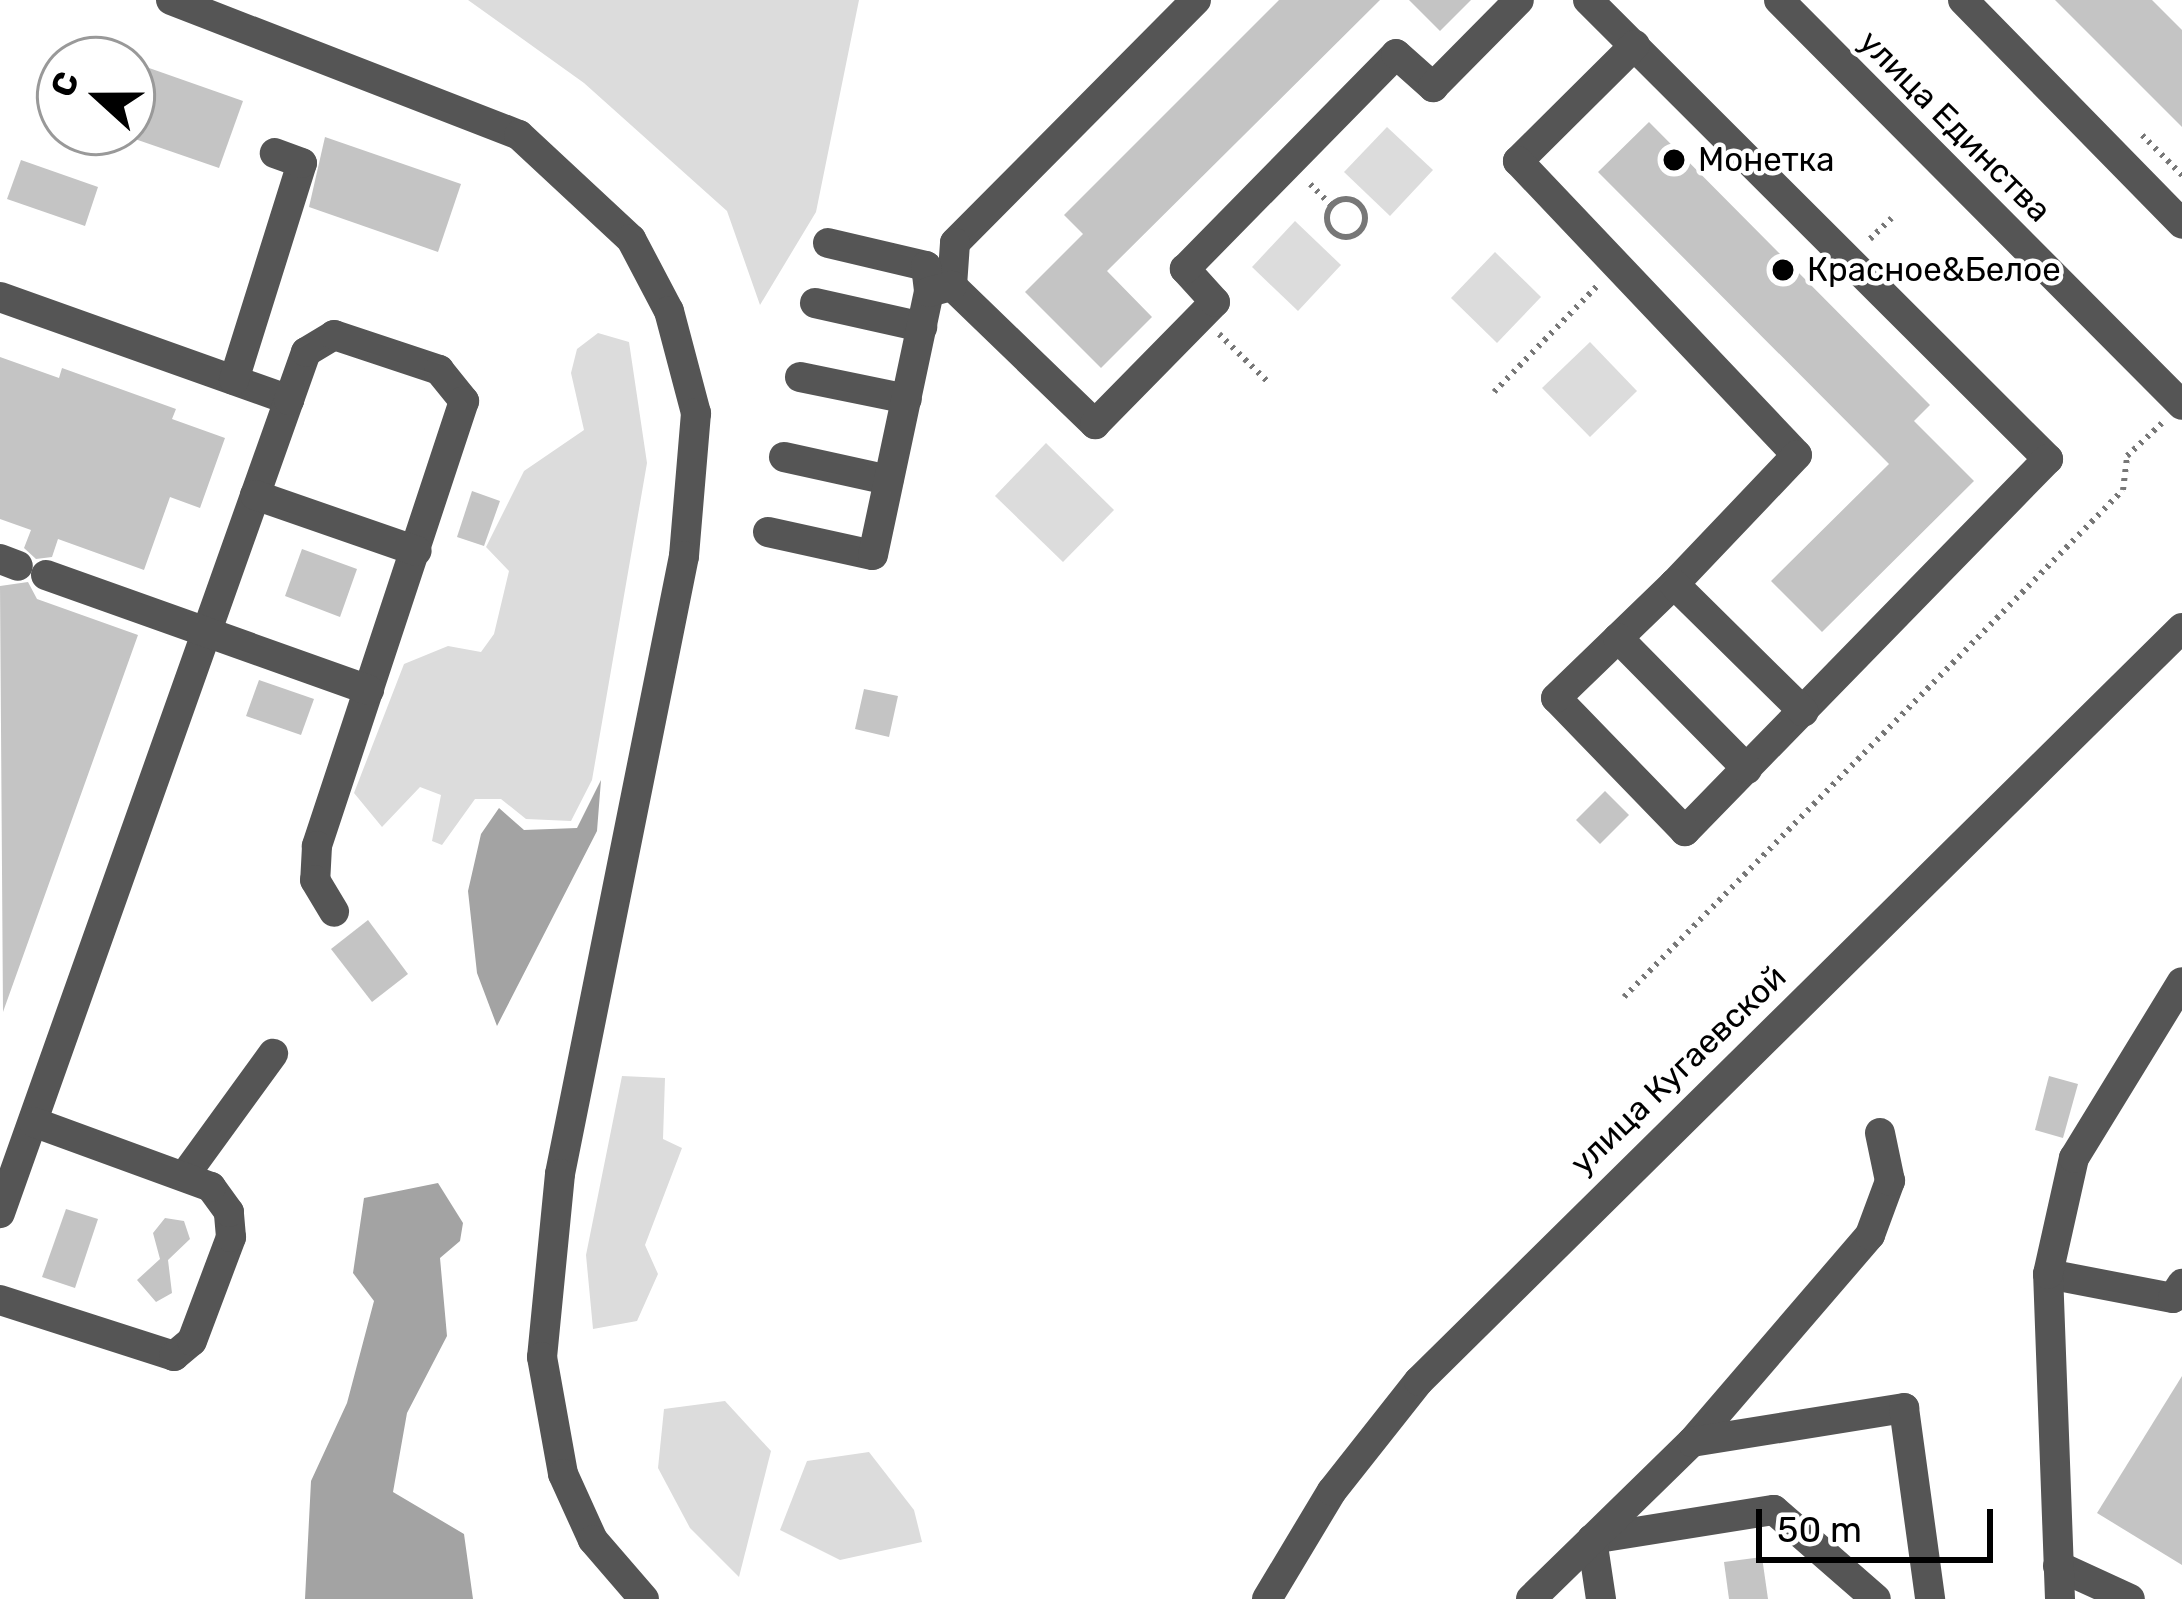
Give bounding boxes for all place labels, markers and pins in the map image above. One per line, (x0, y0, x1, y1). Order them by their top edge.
place label: Монетка (1698, 140, 1835, 180)
marker: Монетка (1661, 147, 1687, 173)
place label: Красное&Белое (1807, 250, 2061, 290)
marker: Красное&Белое (1770, 257, 1796, 283)

